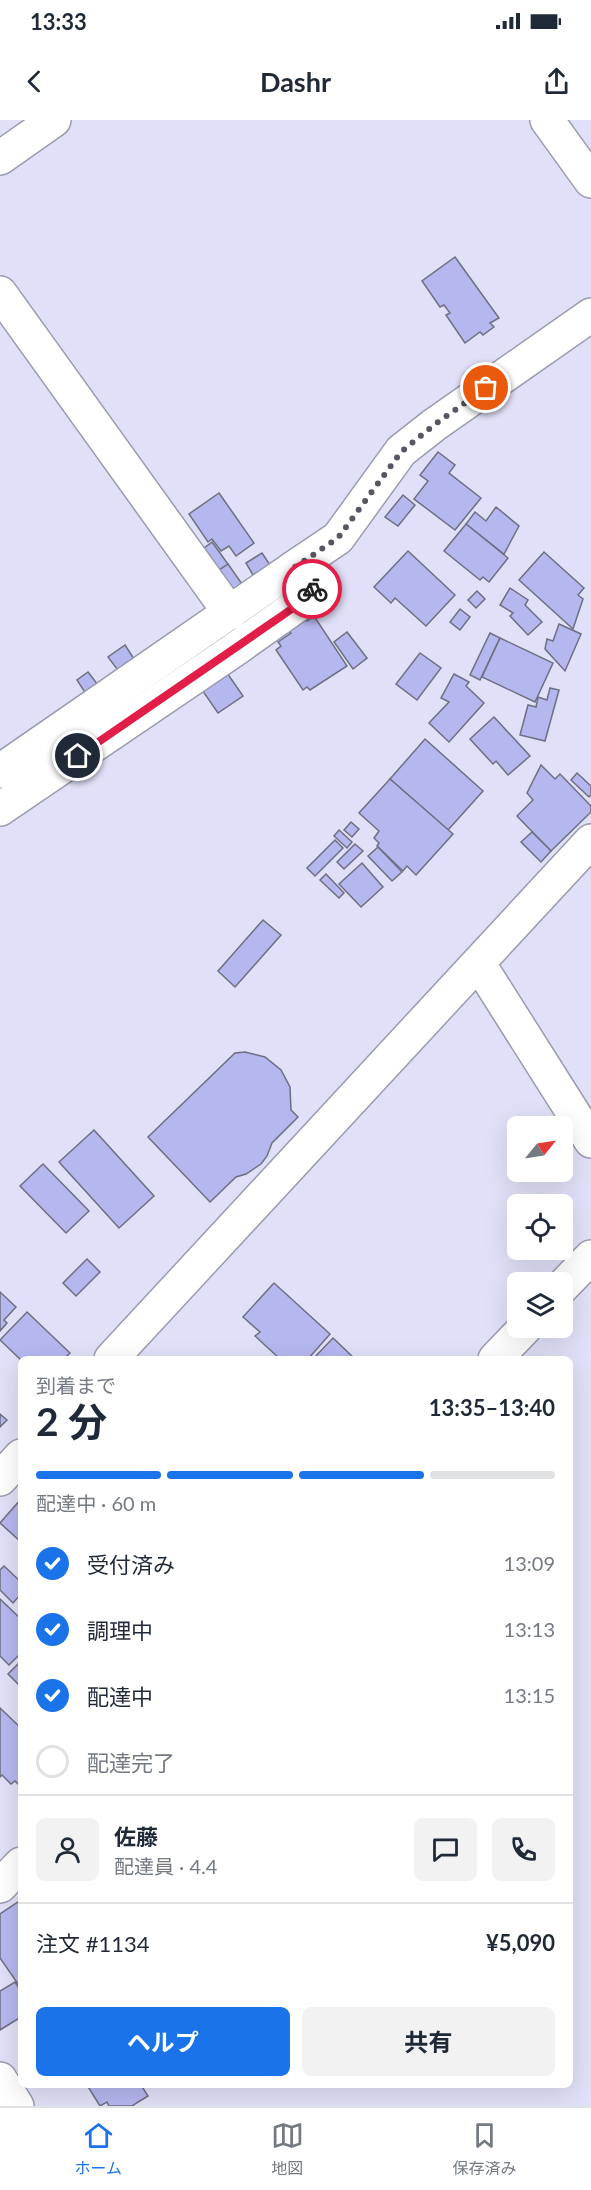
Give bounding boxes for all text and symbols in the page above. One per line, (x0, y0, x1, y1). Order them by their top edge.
text: 13:33 (30, 8, 87, 35)
icon: back (18, 65, 51, 98)
text: Dashr (260, 65, 331, 98)
icon: share (540, 65, 573, 98)
pin (460, 362, 511, 413)
icon: bag (469, 371, 502, 404)
courier (282, 559, 342, 619)
icon: bike (296, 573, 329, 606)
pin (52, 730, 103, 781)
icon: home (61, 739, 94, 772)
north arrow (507, 1116, 573, 1182)
map controls (507, 1116, 573, 1338)
button: locate (507, 1194, 573, 1260)
button: layers (507, 1272, 573, 1338)
text: 到着まで (36, 1373, 116, 1397)
text: 13:35–13:40 (429, 1394, 555, 1421)
text: 2 分 (36, 1398, 107, 1444)
text: 配達中 · 60 m (36, 1491, 156, 1515)
icon: check (36, 1547, 69, 1580)
text: 受付済み (87, 1551, 175, 1578)
text: 13:09 (504, 1551, 555, 1575)
icon: check (36, 1613, 69, 1646)
text: 調理中 (87, 1617, 153, 1644)
text: 13:13 (504, 1617, 555, 1641)
icon: check (36, 1679, 69, 1712)
text: 配達中 (87, 1683, 153, 1710)
text: 13:15 (504, 1683, 555, 1707)
text: 配達完了 (87, 1749, 175, 1776)
button: person (36, 1818, 99, 1881)
button: chat (414, 1818, 477, 1881)
button: phone (492, 1818, 555, 1881)
text: 佐藤 (114, 1823, 158, 1850)
text: 配達員 · 4.4 (114, 1854, 217, 1878)
text: ¥5,090 (486, 1929, 555, 1956)
text: 注文 #1134 (36, 1930, 149, 1957)
button: ヘルプ (36, 2007, 290, 2076)
button: 共有 (302, 2007, 555, 2076)
tab: ホーム (74, 2119, 122, 2179)
tab: 地図 (271, 2119, 304, 2179)
tab: 保存済み (453, 2119, 517, 2179)

